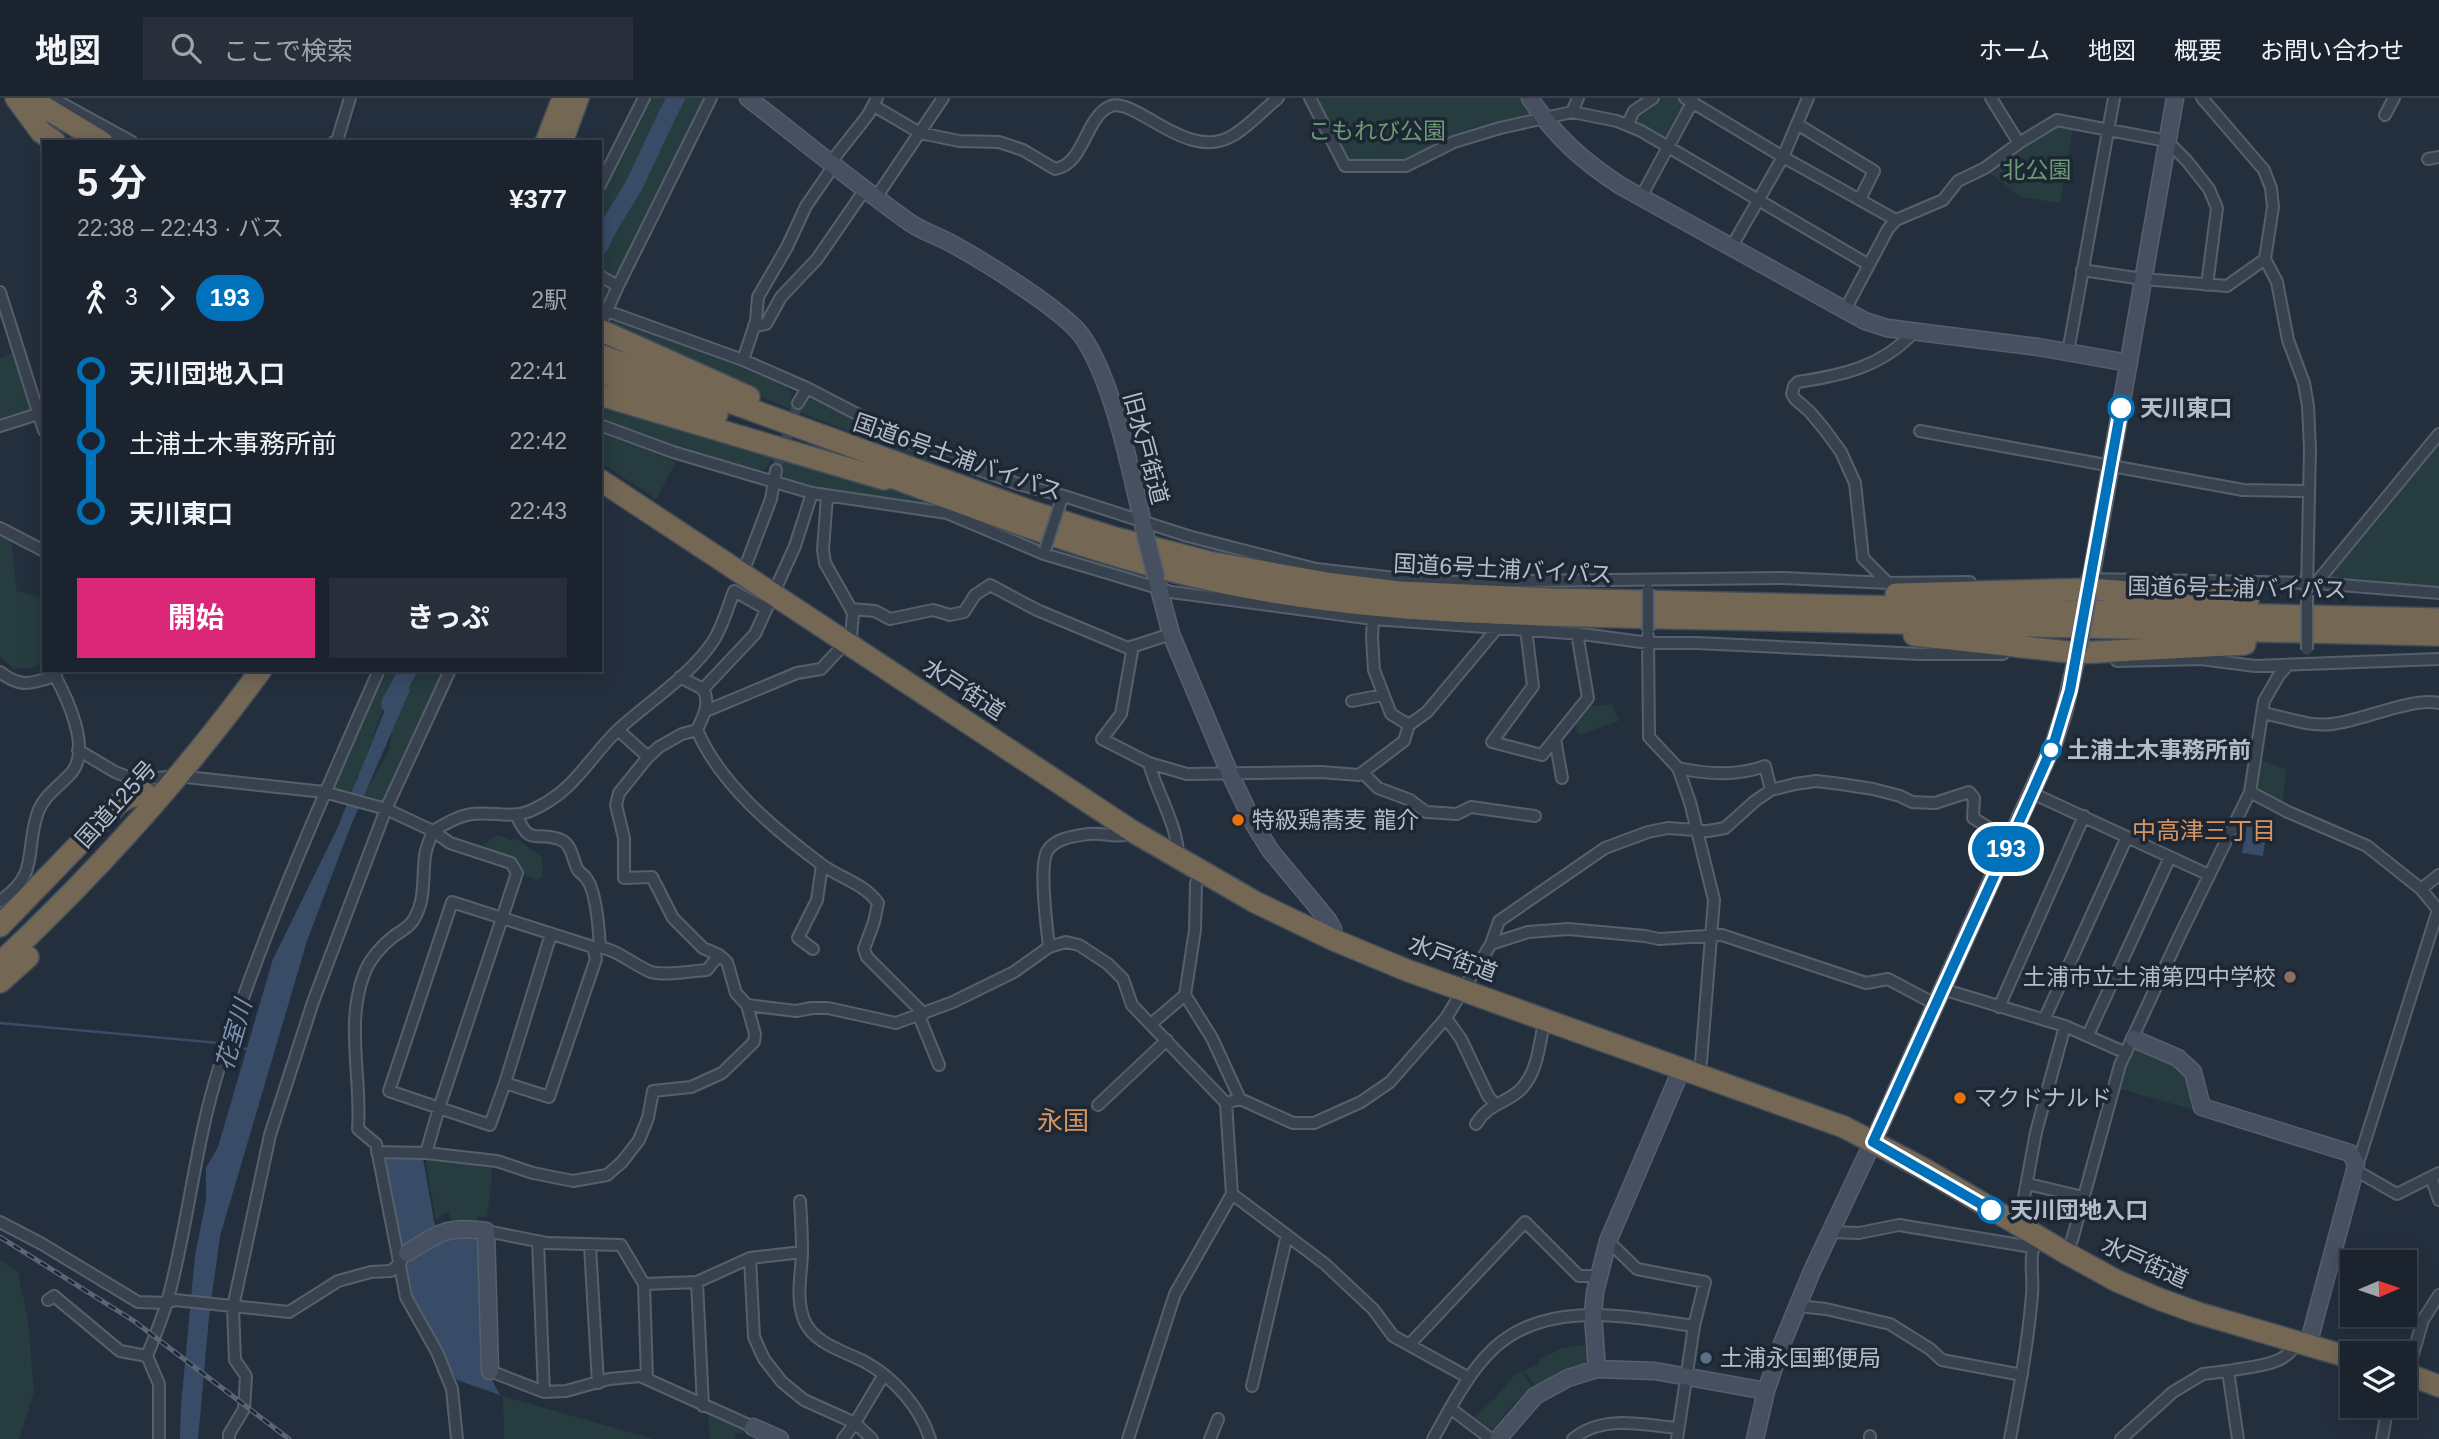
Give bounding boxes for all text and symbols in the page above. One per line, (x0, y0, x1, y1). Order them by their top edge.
search box (143, 17, 633, 80)
icon: search (167, 29, 205, 67)
text: 地図 (35, 32, 101, 69)
text: ここで検索 (223, 36, 353, 66)
text: ホーム (1979, 37, 2050, 64)
text: 地図 (2088, 37, 2136, 64)
text: 概要 (2174, 37, 2222, 64)
text: お問い合わせ (2260, 37, 2404, 64)
park label: こもれび公園 (1308, 118, 1446, 144)
park label: 北公園 (2003, 157, 2072, 183)
text: 5 分 (77, 162, 147, 204)
text: ¥377 (509, 184, 567, 214)
text: 22:38 – 22:43 · バス (77, 215, 284, 241)
icon: walk (77, 279, 115, 317)
icon: forward (148, 279, 186, 317)
text: 3 (125, 284, 138, 310)
text: 193 (210, 284, 250, 311)
text: 2駅 (531, 287, 567, 313)
text: 22:41 (509, 358, 567, 384)
text: 天川団地入口 (129, 359, 285, 389)
street label: 旧水戸街道 (1119, 389, 1173, 507)
marker: 天川東口 (2108, 395, 2134, 421)
place label: 天川東口 (2140, 395, 2232, 421)
street label: 国道6号土浦バイパス (850, 409, 1066, 505)
text: 22:42 (509, 428, 567, 454)
text: 土浦土木事務所前 (129, 429, 337, 459)
text: 22:43 (509, 498, 567, 524)
text: 天川東口 (129, 499, 233, 529)
street label: 国道6号土浦バイパス (1393, 550, 1613, 588)
street label: 国道6号土浦バイパス (2127, 573, 2347, 603)
button: 開始 (77, 578, 315, 658)
button: きっぷ (329, 578, 567, 658)
street label: 水戸街道 (918, 653, 1010, 725)
place label: 土浦土木事務所前 (2067, 737, 2251, 763)
marker: 土浦土木事務所前 (2041, 740, 2061, 760)
street label: 国道125号 (70, 755, 162, 853)
place label: 特級鶏蕎麦 龍介 (1252, 807, 1419, 833)
marker: 特級鶏蕎麦 龍介 (1230, 812, 1246, 828)
district label: 中高津三丁目 (2132, 817, 2276, 844)
line badge: 193 (1966, 826, 2046, 872)
text: 193 (1986, 835, 2026, 862)
street label: 水戸街道 (1405, 930, 1501, 986)
place label: 土浦市立土浦第四中学校 (2023, 964, 2276, 990)
marker: 土浦市立土浦第四中学校 (2282, 969, 2298, 985)
water label: 花室川 (211, 994, 257, 1073)
place label: マクドナルド (1974, 1085, 2112, 1111)
marker: マクドナルド (1952, 1090, 1968, 1106)
district label: 永国 (1037, 1106, 1089, 1136)
marker: 天川団地入口 (1978, 1197, 2004, 1223)
place label: 天川団地入口 (2010, 1197, 2148, 1223)
street label: 水戸街道 (2098, 1231, 2192, 1293)
north arrow (2340, 1250, 2417, 1326)
map controls (2340, 1250, 2417, 1418)
button: layers (2340, 1341, 2417, 1418)
place label: 土浦永国郵便局 (1720, 1345, 1881, 1371)
marker: 土浦永国郵便局 (1698, 1350, 1714, 1366)

